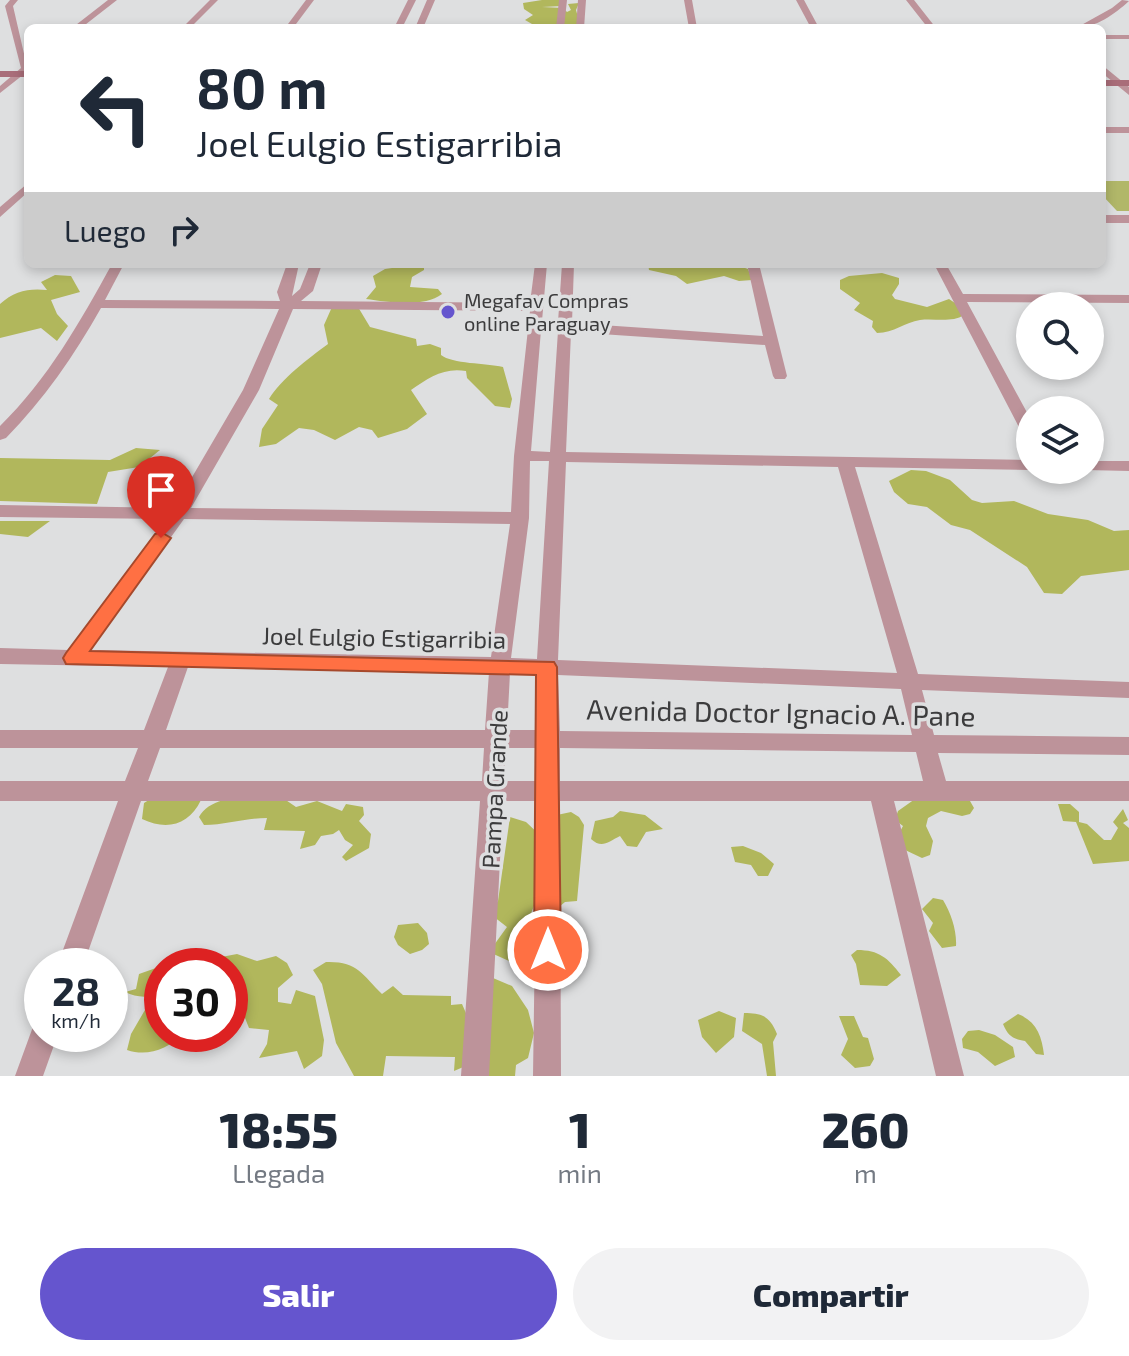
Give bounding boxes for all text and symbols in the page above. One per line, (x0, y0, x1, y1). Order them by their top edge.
text: 80 m (196, 53, 328, 120)
icon: left (64, 56, 168, 160)
text: Joel Eulgio Estigarribia (196, 121, 562, 164)
icon: right (162, 208, 206, 252)
text: Luego (64, 212, 146, 248)
place label: Megafav Compras online Paraguay (464, 288, 629, 335)
map controls (1016, 292, 1104, 484)
button: search (1016, 292, 1104, 380)
marker: Megafav Compras online Paraguay (439, 303, 457, 321)
button: layers (1016, 396, 1104, 484)
pin (127, 456, 195, 538)
icon: arrive (139, 468, 183, 512)
street label: Joel Eulgio Estigarribia (262, 620, 506, 654)
street label: Avenida Doctor Ignacio A. Pane (586, 692, 976, 732)
street label: Pampa Grande (475, 709, 513, 869)
position arrow (506, 908, 590, 992)
speed limit sign: 30 (144, 948, 248, 1052)
text: 28 (52, 966, 100, 1014)
text: km/h (51, 1008, 101, 1032)
text: 18:55 (219, 1100, 338, 1158)
text: 1 (569, 1100, 591, 1158)
text: 260 (821, 1100, 910, 1158)
text: Llegada (232, 1157, 325, 1188)
text: min (558, 1157, 602, 1188)
text: m (854, 1157, 877, 1188)
button: Salir (40, 1248, 557, 1340)
button: Compartir (573, 1248, 1089, 1340)

